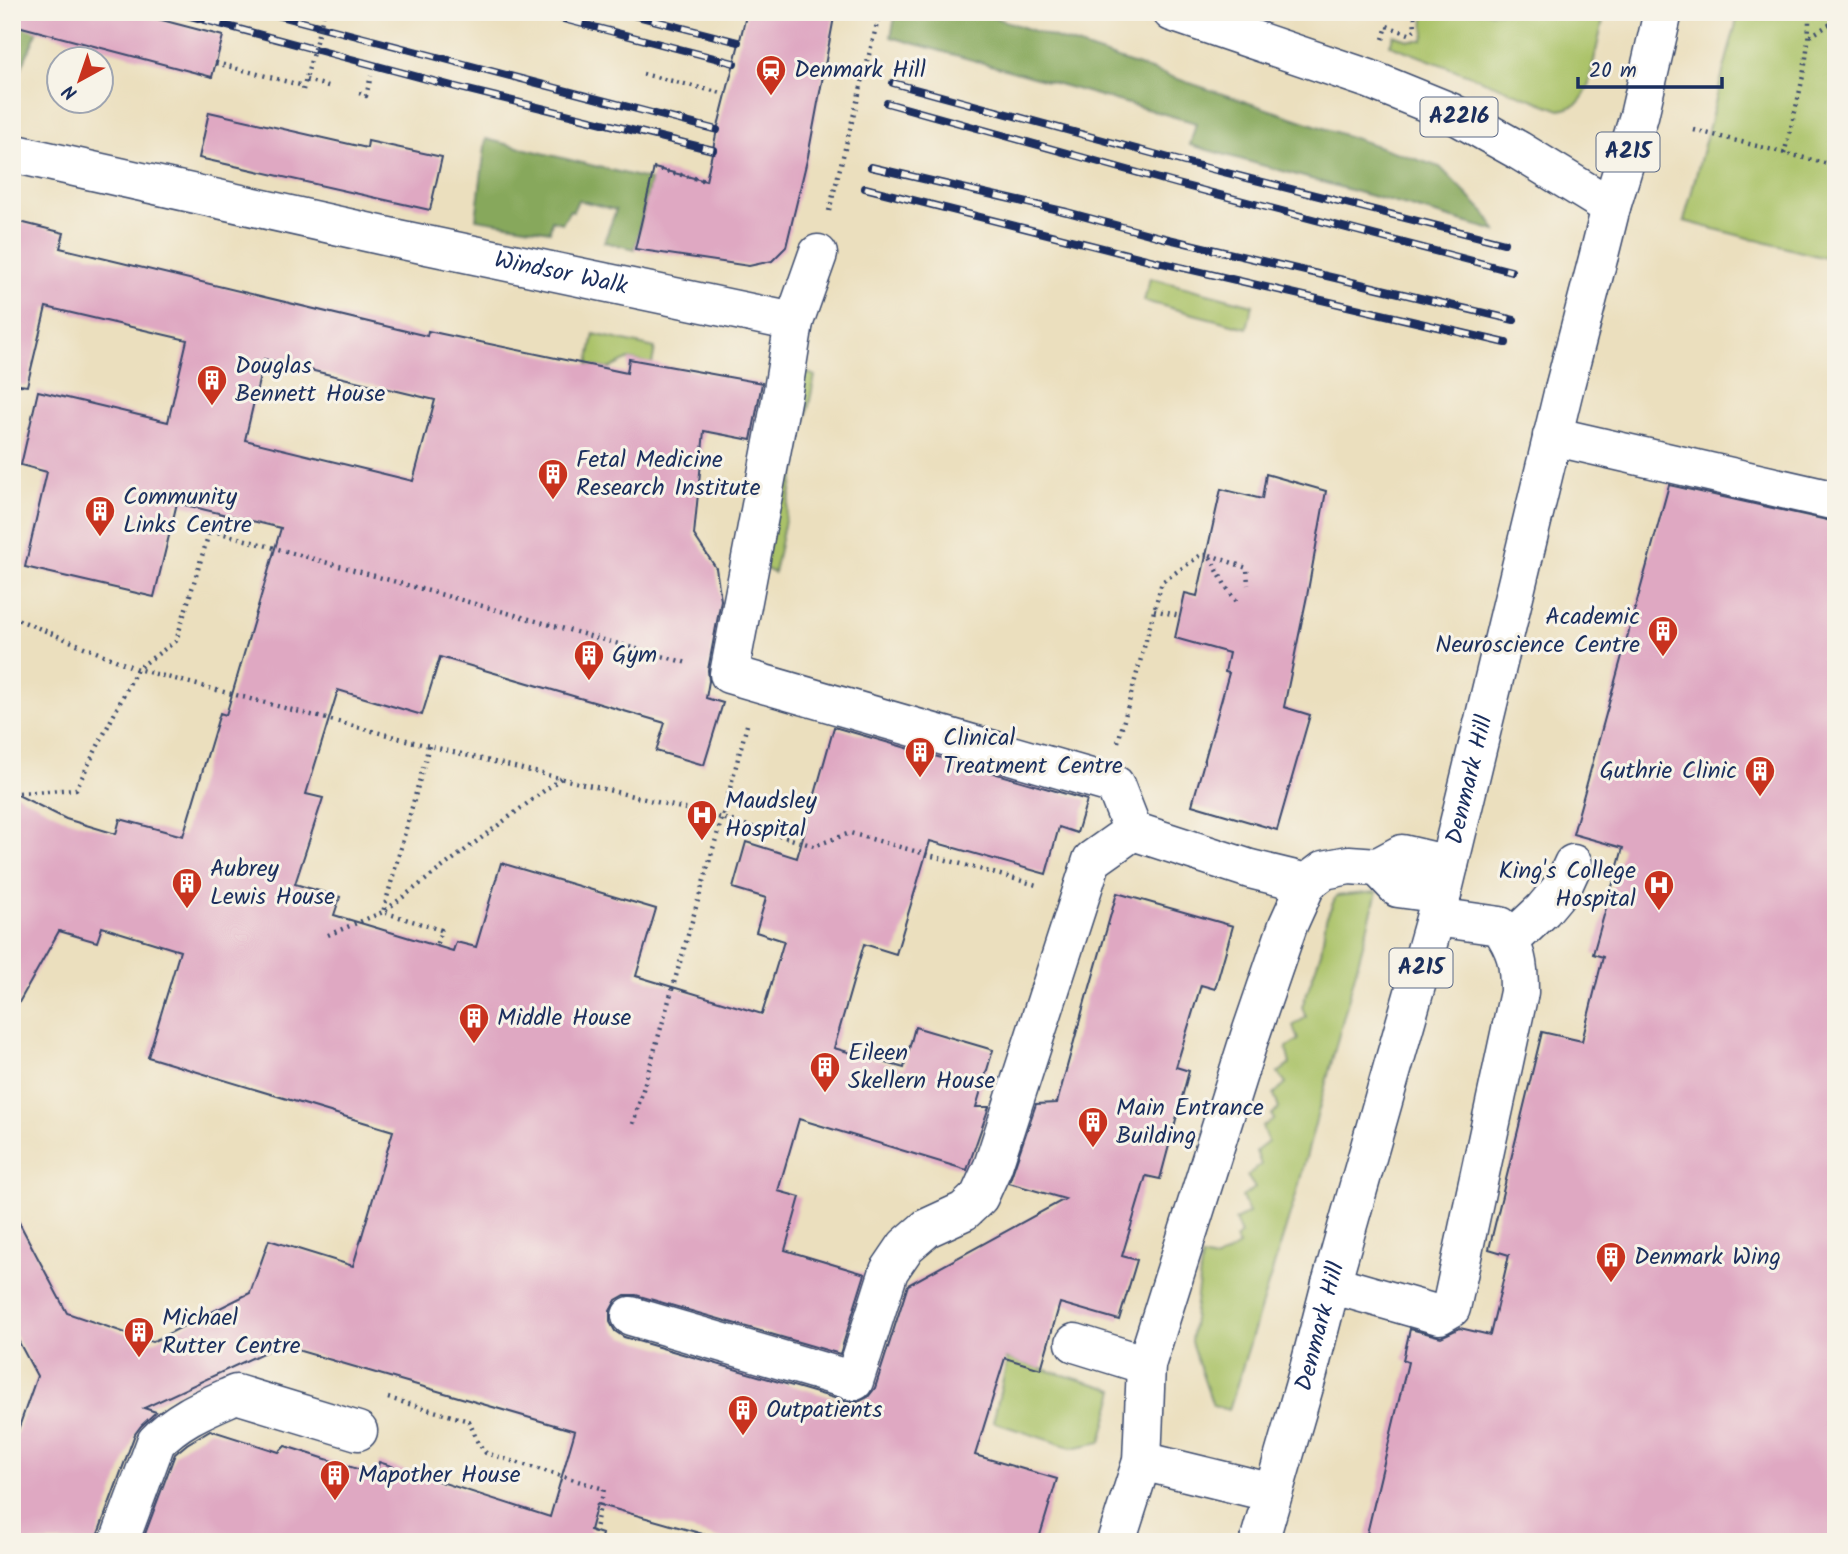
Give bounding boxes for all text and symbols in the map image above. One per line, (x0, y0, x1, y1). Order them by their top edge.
north arrow (46, 46, 116, 116)
scale bar (1578, 46, 1722, 90)
place label: Denmark Hill (794, 51, 926, 90)
station icon: Denmark Hill (754, 53, 788, 97)
text: 20 m (1589, 55, 1637, 88)
text: N (56, 76, 85, 107)
road number: A2216 (1420, 98, 1498, 136)
road number: A215 (1596, 132, 1660, 172)
street label: Windsor Walk (491, 240, 632, 306)
place label: Douglas Bennett House (235, 347, 385, 414)
building icon: Douglas Bennett House (195, 363, 229, 407)
place label: Fetal Medicine Research Institute (576, 441, 761, 508)
building icon: Fetal Medicine Research Institute (536, 457, 570, 501)
place label: Community Links Centre (123, 478, 252, 545)
building icon: Community Links Centre (83, 494, 117, 538)
place label: Academic Neuroscience Centre (1435, 598, 1640, 665)
building icon: Academic Neuroscience Centre (1646, 614, 1680, 658)
place label: Gym (612, 636, 657, 675)
building icon: Gym (572, 638, 606, 682)
street label: Denmark Hill (1435, 711, 1504, 848)
place label: Clinical Treatment Centre (943, 719, 1123, 786)
building icon: Clinical Treatment Centre (903, 735, 937, 779)
place label: Guthrie Clinic (1599, 752, 1737, 791)
building icon: Guthrie Clinic (1743, 754, 1777, 798)
place label: Maudsley Hospital (725, 782, 818, 849)
hospital icon: Maudsley Hospital (685, 798, 719, 842)
place label: Aubrey Lewis House (210, 850, 335, 917)
place label: King's College Hospital (1499, 852, 1636, 919)
building icon: Aubrey Lewis House (170, 866, 204, 910)
hospital icon: King's College Hospital (1642, 868, 1676, 912)
road number: A215 (1390, 948, 1452, 987)
place label: Middle House (497, 999, 632, 1038)
building icon: Middle House (457, 1001, 491, 1045)
place label: Eileen Skellern House (848, 1034, 995, 1101)
building icon: Eileen Skellern House (808, 1050, 842, 1094)
place label: Main Entrance Building (1116, 1089, 1264, 1156)
building icon: Main Entrance Building (1076, 1105, 1110, 1149)
place label: Denmark Wing (1634, 1238, 1781, 1277)
building icon: Denmark Wing (1594, 1240, 1628, 1284)
street label: Denmark Hill (1284, 1257, 1356, 1396)
place label: Michael Rutter Centre (162, 1299, 301, 1366)
building icon: Michael Rutter Centre (122, 1315, 156, 1359)
place label: Outpatients (766, 1391, 882, 1430)
building icon: Outpatients (726, 1393, 760, 1437)
place label: Mapother House (358, 1456, 521, 1495)
building icon: Mapother House (318, 1458, 352, 1502)

